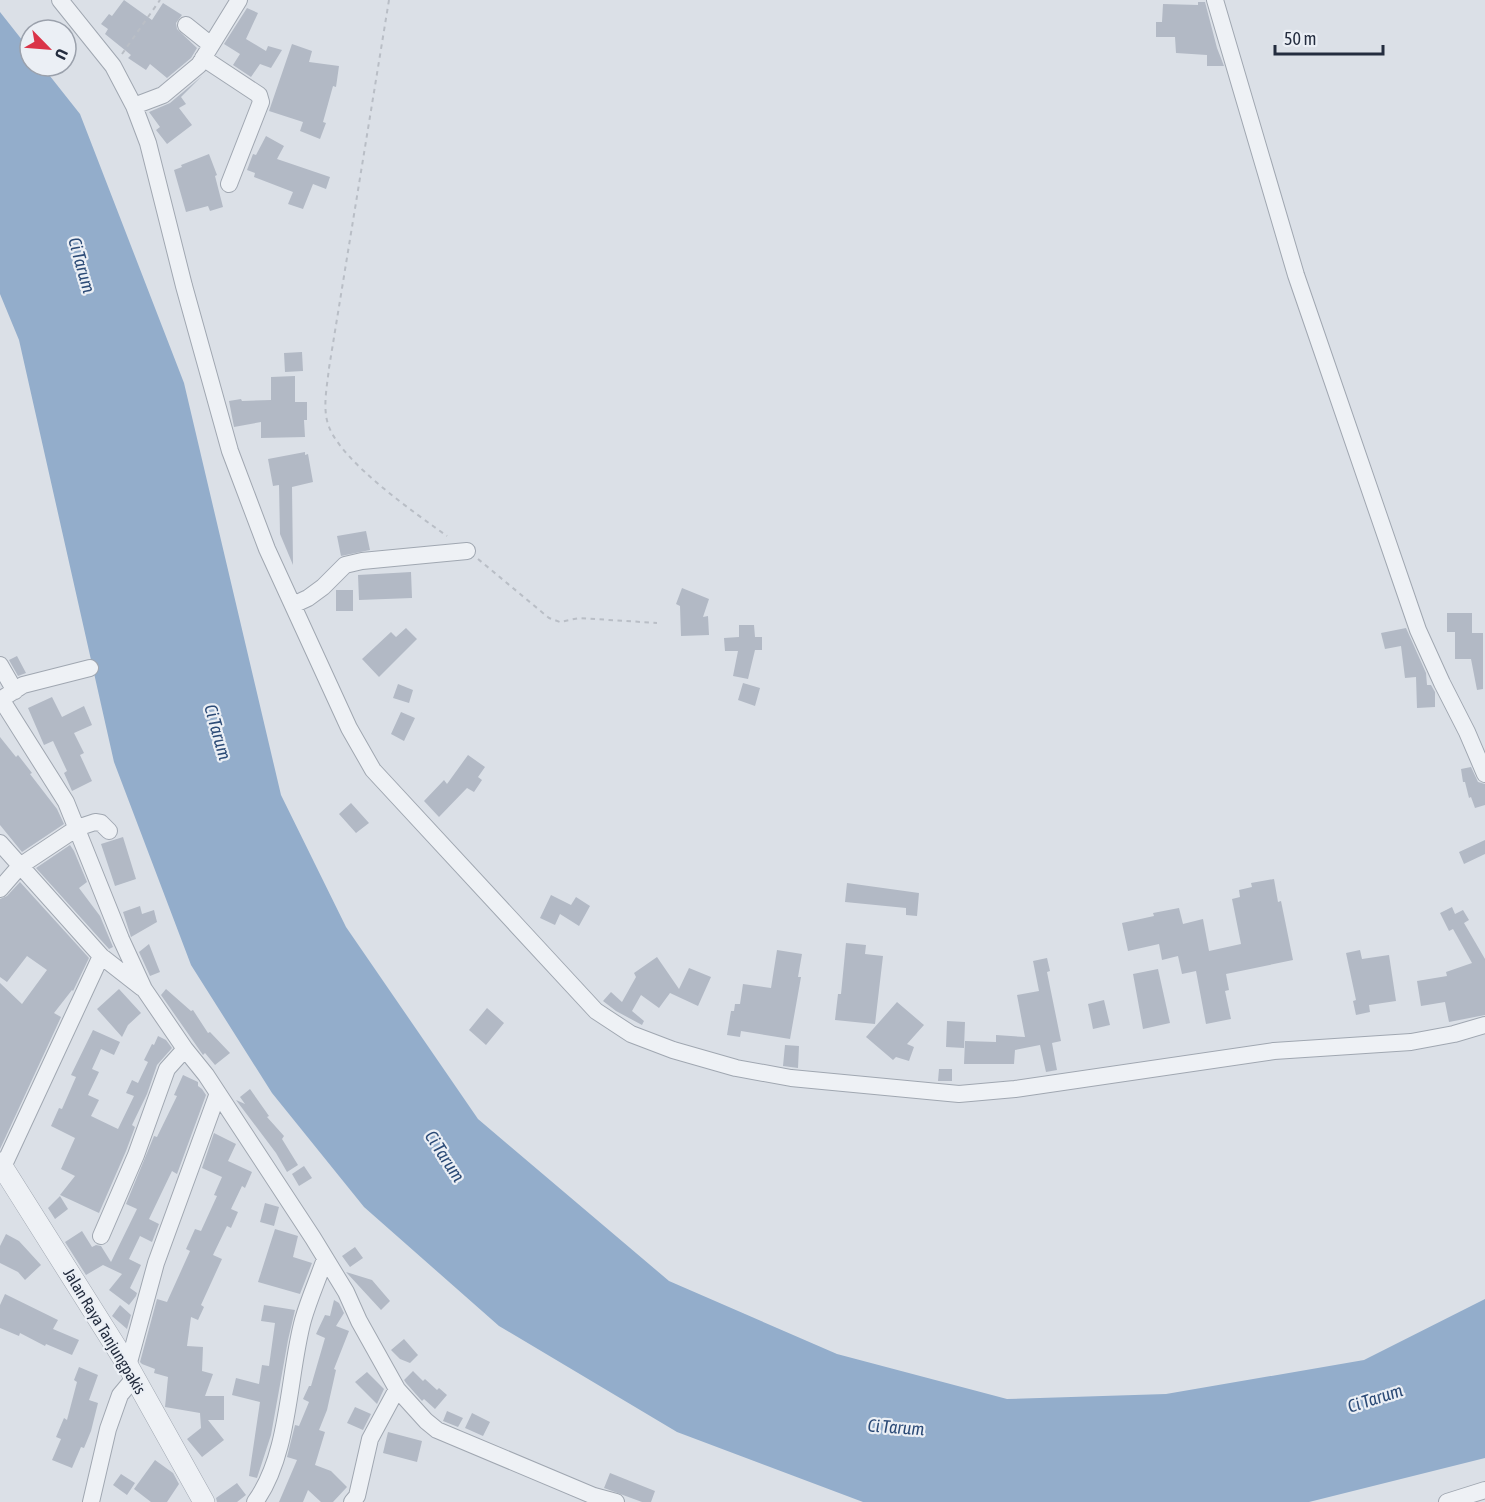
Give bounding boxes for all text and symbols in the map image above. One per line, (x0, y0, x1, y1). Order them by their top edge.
north arrow (18, 18, 78, 78)
scale bar (1275, 18, 1383, 56)
text: 50 m (1284, 28, 1316, 49)
text: U (51, 46, 72, 62)
water label: Ci Tarum (64, 235, 100, 295)
water label: Ci Tarum (200, 702, 236, 762)
water label: Ci Tarum (421, 1126, 469, 1186)
street label: Jalan Raya Tanjungpakis (59, 1265, 150, 1398)
water label: Ci Tarum (1345, 1379, 1405, 1417)
water label: Ci Tarum (867, 1415, 925, 1439)

